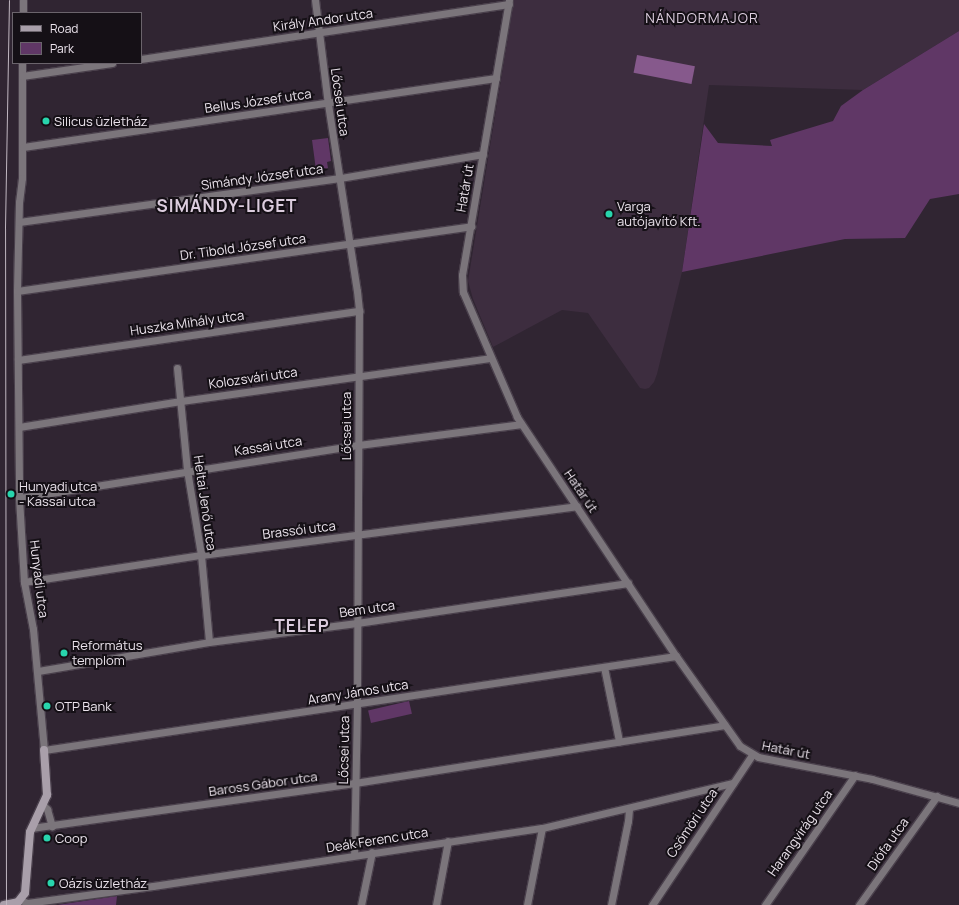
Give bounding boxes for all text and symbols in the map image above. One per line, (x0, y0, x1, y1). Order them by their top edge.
street label: Király Andor utca (272, 5, 374, 35)
district label: NÁNDORMAJOR (645, 10, 759, 26)
legend (12, 12, 142, 64)
text: Road (50, 20, 78, 37)
text: Park (50, 40, 74, 57)
street label: Lőcsei utca (328, 67, 352, 137)
street label: Bellus József utca (204, 86, 312, 116)
place label: Silicus üzletház (54, 113, 148, 129)
marker: Silicus üzletház (41, 116, 51, 126)
street label: Simándy József utca (200, 161, 324, 193)
street label: Határ út (453, 163, 477, 213)
district label: SIMÁNDY-LIGET (156, 196, 298, 216)
place label: Varga autójavító Kft. (617, 199, 700, 230)
marker: Varga autójavító Kft. (604, 209, 614, 219)
street label: Dr. Tibold József utca (179, 230, 307, 264)
street label: Huszka Mihály utca (129, 307, 245, 339)
street label: Kolozsvári utca (208, 364, 298, 392)
street label: Lőcsei utca (338, 392, 354, 460)
street label: Kassai utca (233, 433, 303, 459)
street label: Heltai Jenő utca (191, 454, 219, 552)
street label: Határ út (561, 466, 601, 516)
place label: Hunyadi utca - Kassai utca (19, 479, 97, 510)
marker: Hunyadi utca - Kassai utca (6, 489, 16, 499)
street label: Brassói utca (262, 518, 336, 542)
street label: Hunyadi utca (26, 539, 52, 619)
street label: Bem utca (338, 597, 396, 621)
district label: TELEP (274, 616, 330, 636)
place label: Református templom (72, 638, 143, 669)
marker: Református templom (59, 648, 69, 658)
street label: Arany János utca (306, 676, 410, 708)
place label: OTP Bank (55, 698, 112, 714)
marker: OTP Bank (42, 701, 52, 711)
street label: Lőcsei utca (336, 716, 352, 784)
street label: Határ út (761, 738, 811, 762)
street label: Baross Gábor utca (208, 769, 318, 799)
street label: Csömöri utca (663, 786, 721, 860)
street label: Harangvirág utca (764, 787, 836, 879)
street label: Diófa utca (864, 815, 912, 873)
street label: Deák Ferenc utca (325, 824, 429, 856)
place label: Coop (55, 830, 87, 846)
marker: Coop (42, 833, 52, 843)
place label: Oázis üzletház (59, 875, 147, 891)
marker: Oázis üzletház (46, 878, 56, 888)

